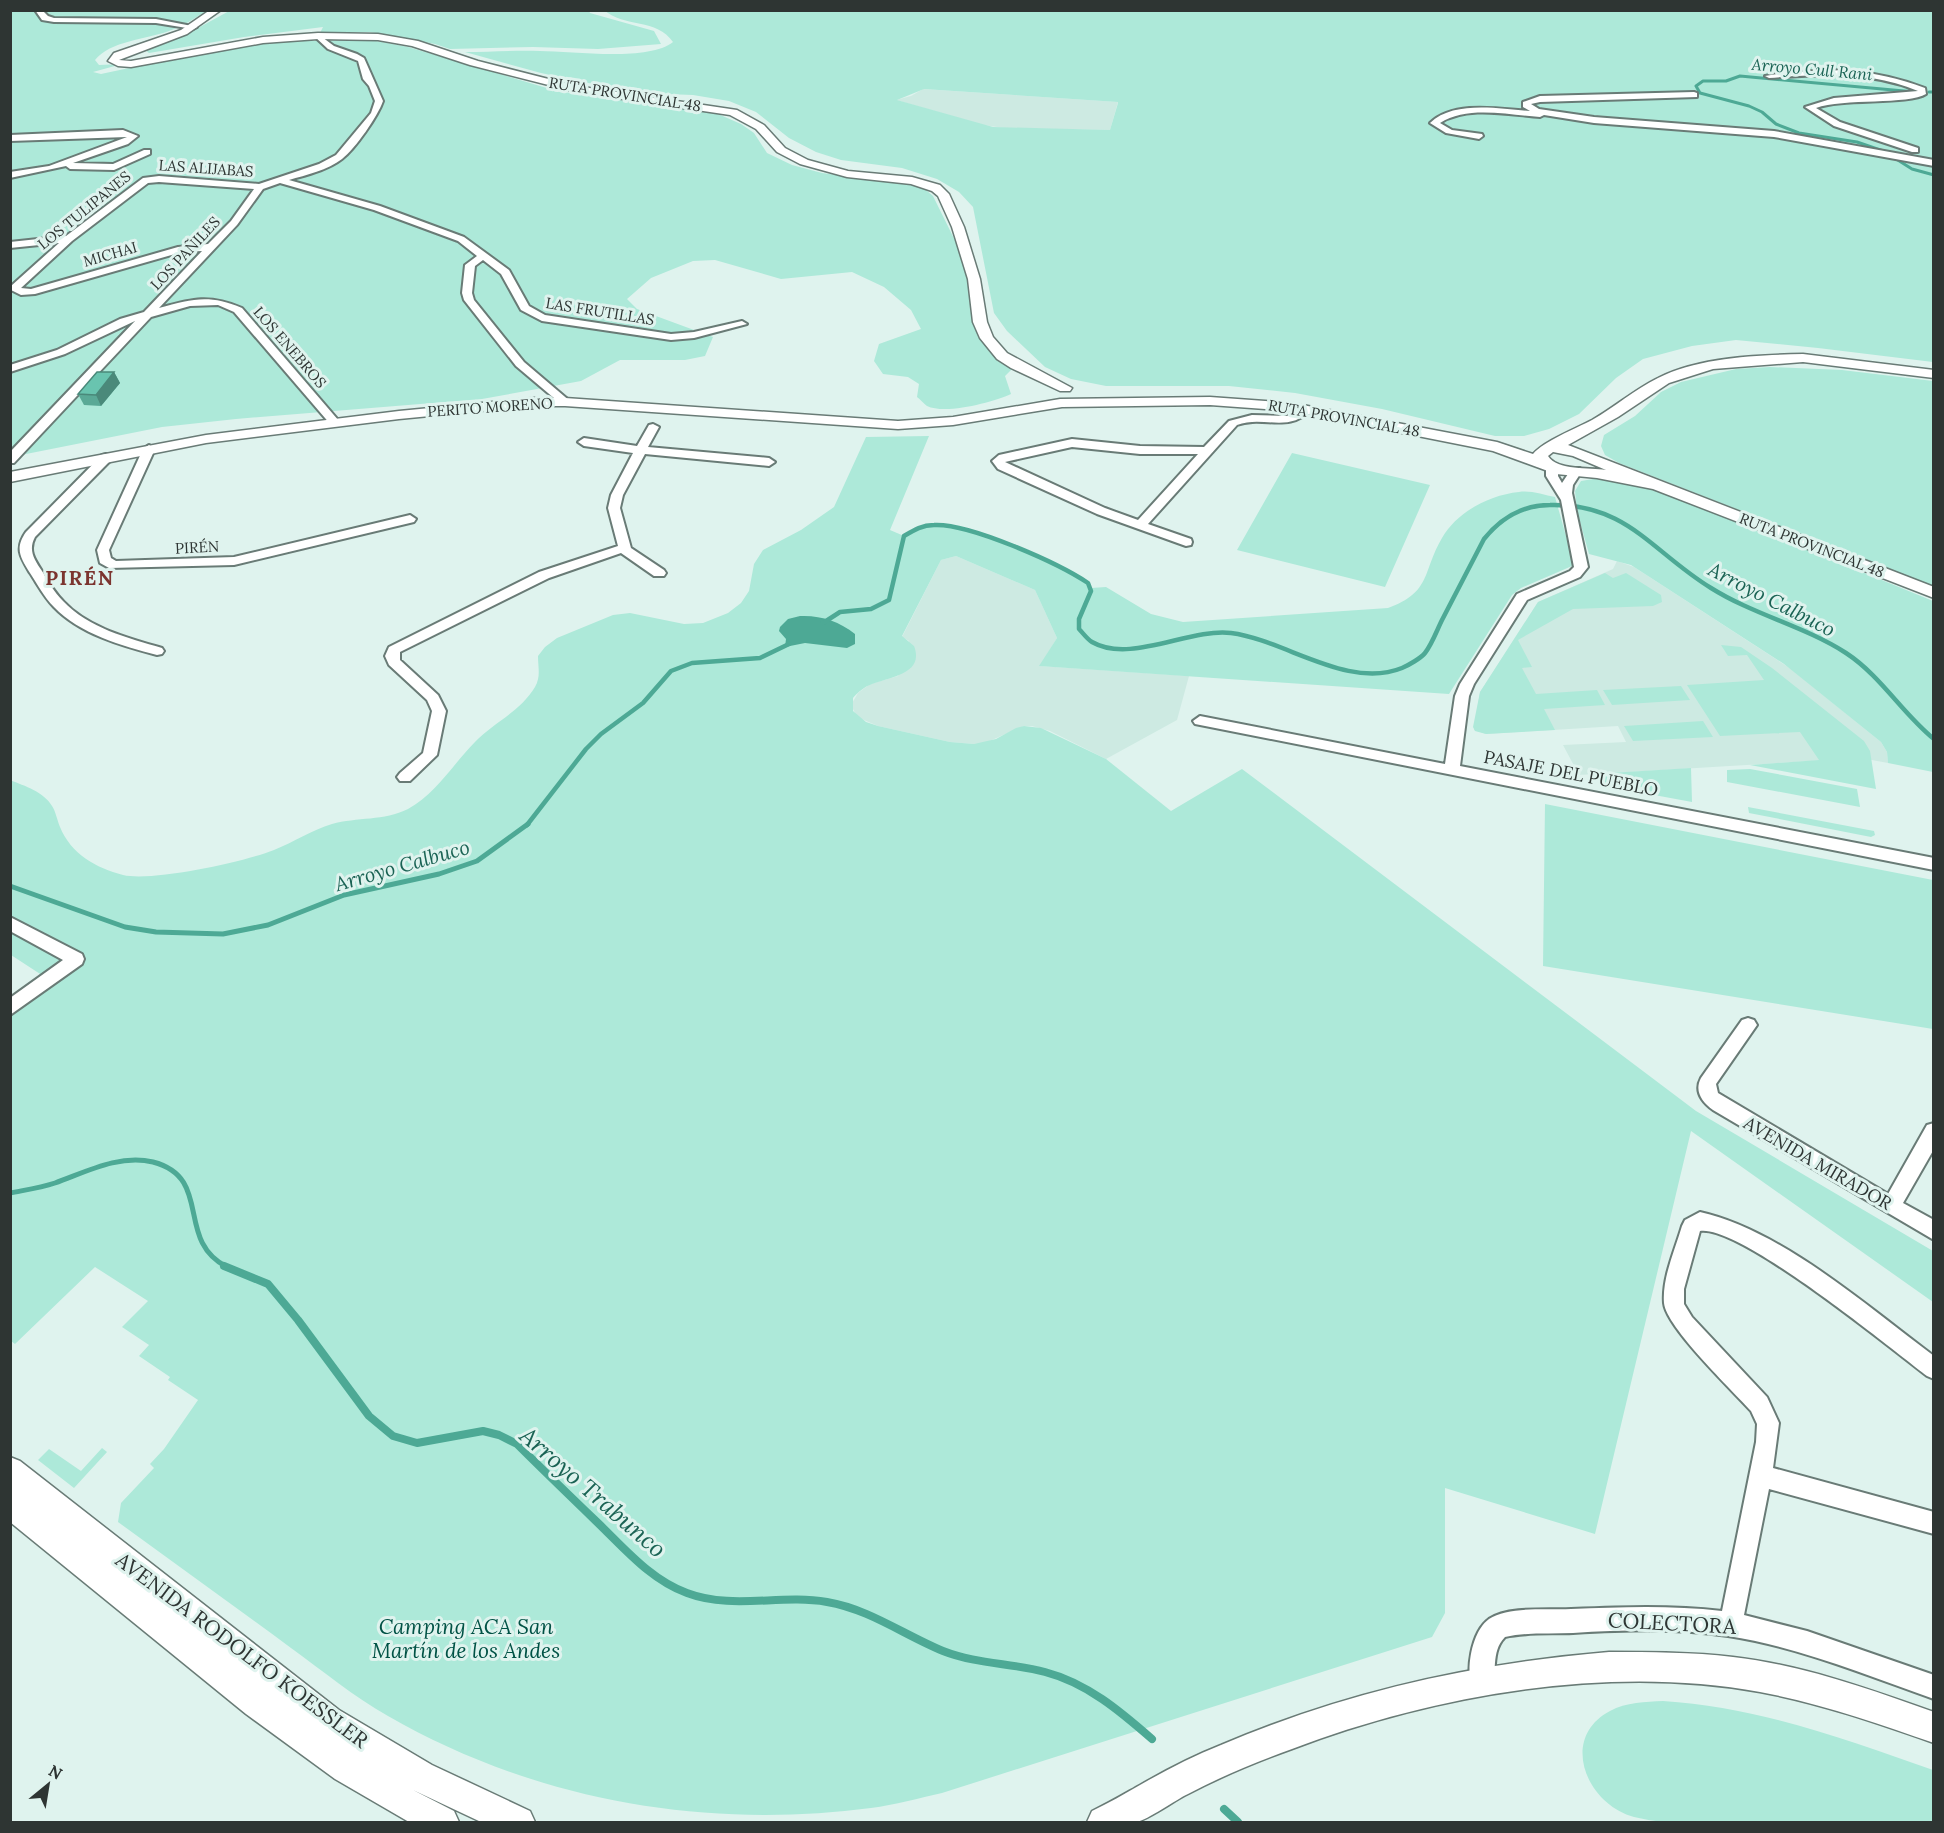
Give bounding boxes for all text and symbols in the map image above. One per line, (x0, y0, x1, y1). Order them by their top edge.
water label: Arroyo Cull Rani (1750, 54, 1873, 84)
street label: RUTA PROVINCIAL 48 (548, 73, 702, 115)
street label: LAS ALIJABAS (158, 155, 254, 181)
street label: LOS TULIPANES (34, 167, 134, 253)
street label: LOS PAÑILES (146, 212, 224, 294)
street label: MICHAI (81, 237, 139, 271)
street label: LAS FRUTILLAS (544, 293, 656, 329)
street label: LOS ENEBROS (249, 302, 331, 392)
street label: PERITO MORENO (427, 393, 553, 421)
street label: RUTA PROVINCIAL 48 (1267, 395, 1421, 441)
street label: RUTA PROVINCIAL 48 (1737, 509, 1887, 581)
street label: PIRÉN (174, 536, 220, 558)
water label: Arroyo Calbuco (1703, 556, 1840, 642)
district label: PIRÉN (45, 565, 115, 590)
street label: PASAJE DEL PUEBLO (1482, 745, 1660, 801)
water label: Arroyo Calbuco (331, 834, 472, 896)
street label: AVENIDA MIRADOR (1739, 1111, 1897, 1215)
water label: Arroyo Trabunco (513, 1419, 673, 1564)
street label: AVENIDA RODOLFO KOESSLER (110, 1546, 374, 1754)
street label: COLECTORA (1607, 1606, 1738, 1640)
park label: Camping ACA San Martín de los Andes (372, 1613, 560, 1664)
north arrow (18, 1755, 78, 1815)
text: N (45, 1760, 66, 1784)

